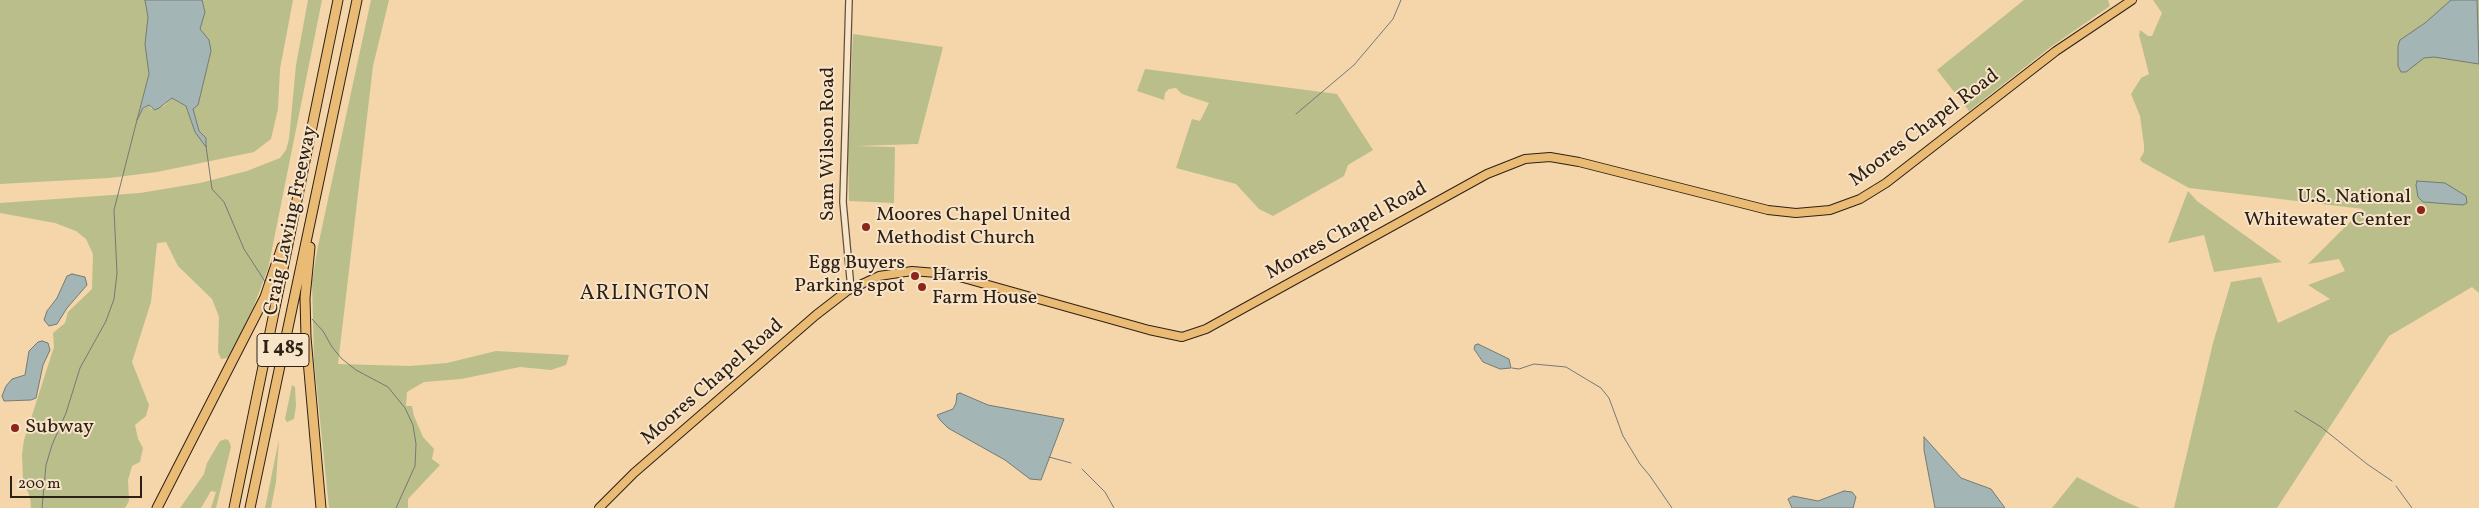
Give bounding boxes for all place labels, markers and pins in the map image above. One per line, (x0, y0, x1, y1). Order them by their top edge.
place label: U.S. National Whitewater Center (2244, 186, 2411, 233)
place label: Moores Chapel United Methodist Church (876, 204, 1071, 251)
marker: U.S. National Whitewater Center (2415, 204, 2427, 216)
marker: Moores Chapel United Methodist Church (860, 221, 872, 233)
place label: Egg Buyers Parking spot (794, 252, 905, 299)
place label: Harris Farm House (932, 264, 1037, 311)
marker: Egg Buyers Parking spot (909, 270, 921, 282)
marker: Harris Farm House (916, 281, 928, 293)
place label: Subway (25, 416, 94, 440)
marker: Subway (9, 422, 21, 434)

